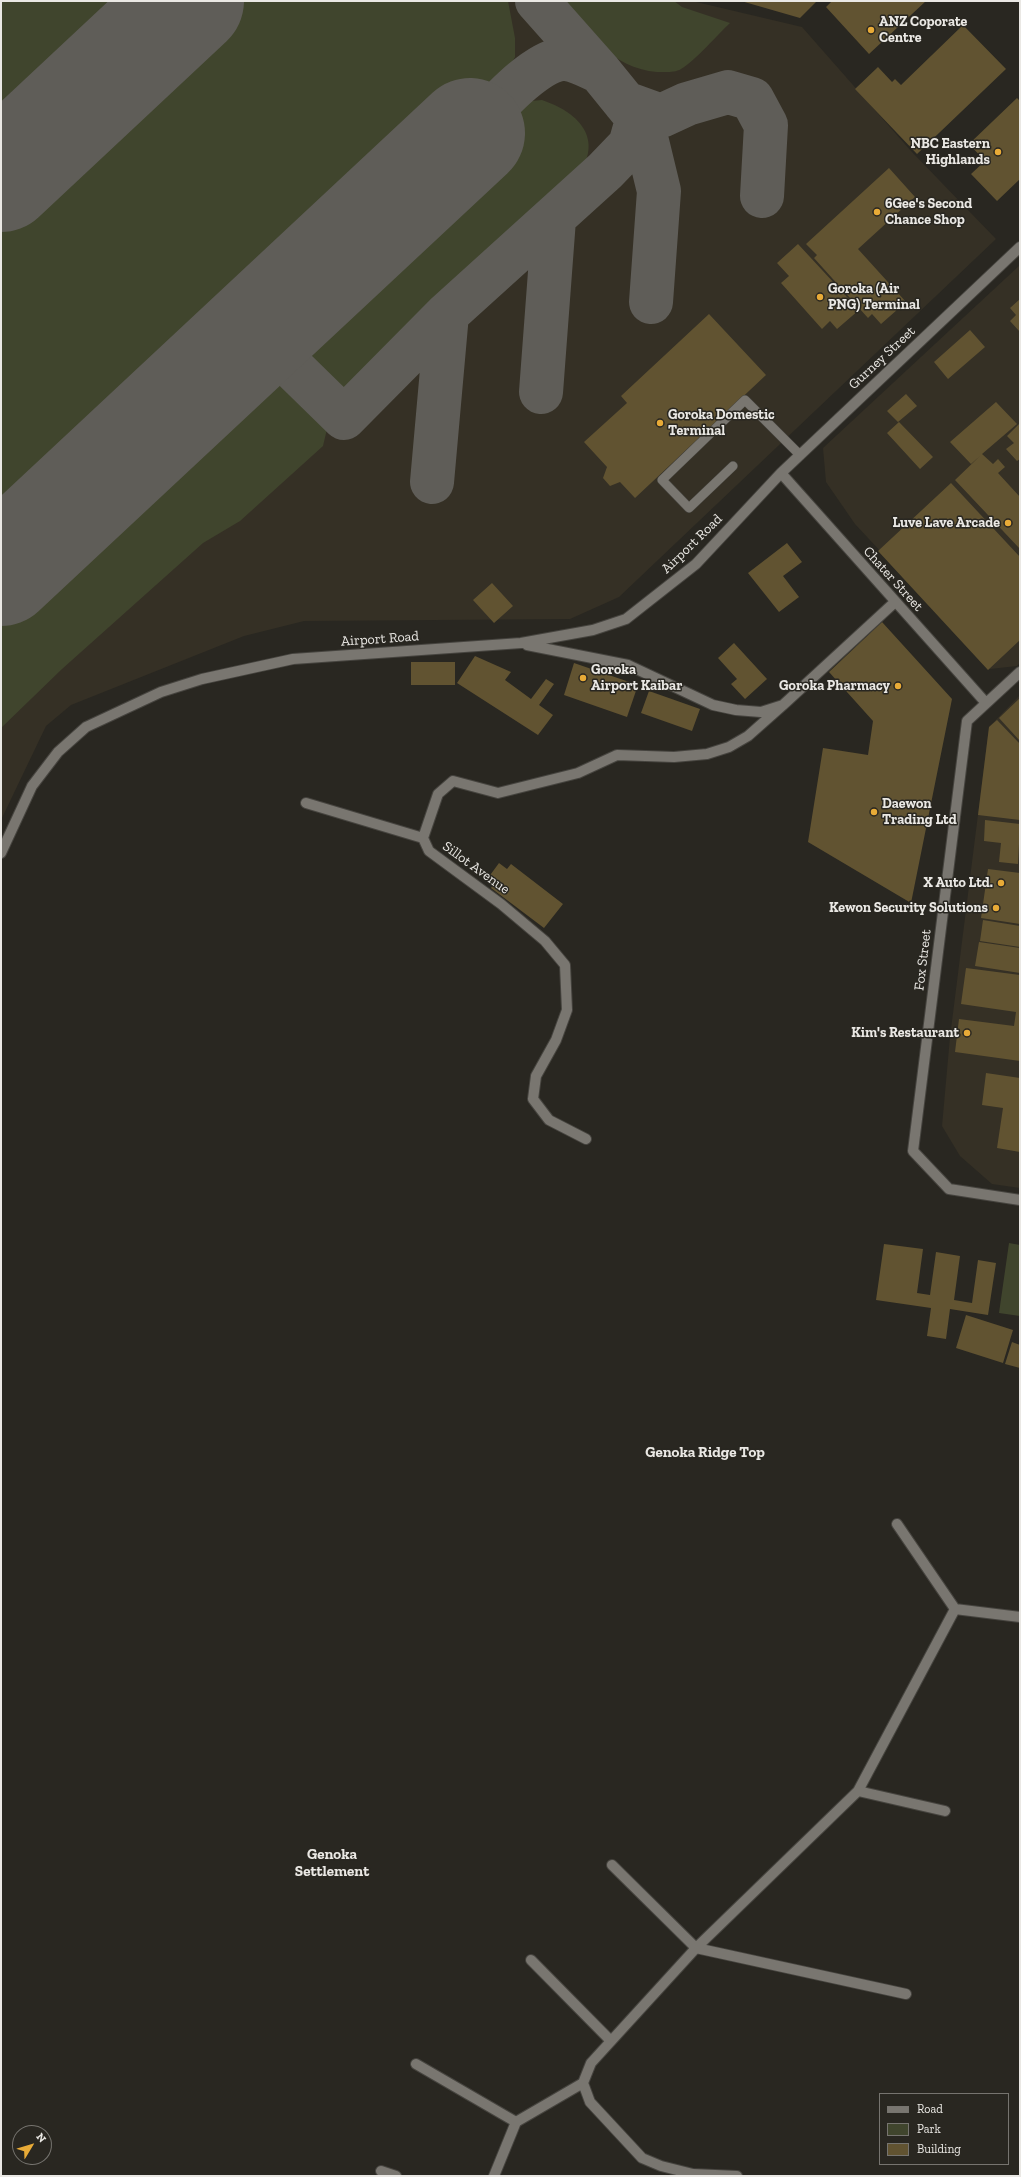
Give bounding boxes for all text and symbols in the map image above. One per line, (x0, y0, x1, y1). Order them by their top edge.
place label: ANZ Coporate Centre (879, 14, 967, 46)
marker: ANZ Coporate Centre (866, 25, 876, 35)
place label: NBC Eastern Highlands (910, 136, 990, 168)
marker: NBC Eastern Highlands (993, 147, 1003, 157)
place label: 6Gee's Second Chance Shop (885, 196, 972, 228)
marker: 6Gee's Second Chance Shop (872, 207, 882, 217)
place label: Goroka (Air PNG) Terminal (828, 281, 920, 314)
marker: Goroka (Air PNG) Terminal (815, 292, 825, 302)
street label: Gurney Street (845, 323, 919, 393)
place label: Goroka Domestic Terminal (668, 407, 775, 440)
marker: Goroka Domestic Terminal (655, 418, 665, 428)
street label: Airport Road (658, 511, 726, 577)
place label: Luve Lave Arcade (892, 515, 1000, 531)
marker: Luve Lave Arcade (1003, 518, 1013, 528)
street label: Chater Street (860, 543, 926, 615)
street label: Airport Road (340, 628, 420, 650)
place label: Goroka Airport Kaibar (591, 662, 682, 694)
marker: Goroka Airport Kaibar (578, 673, 588, 683)
place label: Goroka Pharmacy (779, 678, 890, 694)
marker: Goroka Pharmacy (893, 681, 903, 691)
place label: Daewon Trading Ltd (882, 796, 957, 828)
marker: Daewon Trading Ltd (869, 807, 879, 817)
street label: Sillot Avenue (439, 838, 513, 898)
place label: X Auto Ltd. (924, 875, 993, 891)
marker: X Auto Ltd. (996, 878, 1006, 888)
place label: Kewon Security Solutions (829, 900, 988, 916)
marker: Kewon Security Solutions (991, 903, 1001, 913)
street label: Fox Street (911, 928, 935, 992)
place label: Kim's Restaurant (851, 1025, 959, 1041)
marker: Kim's Restaurant (962, 1028, 972, 1038)
district label: Genoka Ridge Top (645, 1444, 765, 1462)
district label: Genoka Settlement (295, 1846, 369, 1881)
legend (879, 2093, 1009, 2165)
text: Road (917, 2102, 943, 2116)
text: Park (917, 2122, 941, 2136)
north arrow (12, 2125, 52, 2165)
text: N (33, 2131, 49, 2145)
text: Building (917, 2142, 961, 2156)

